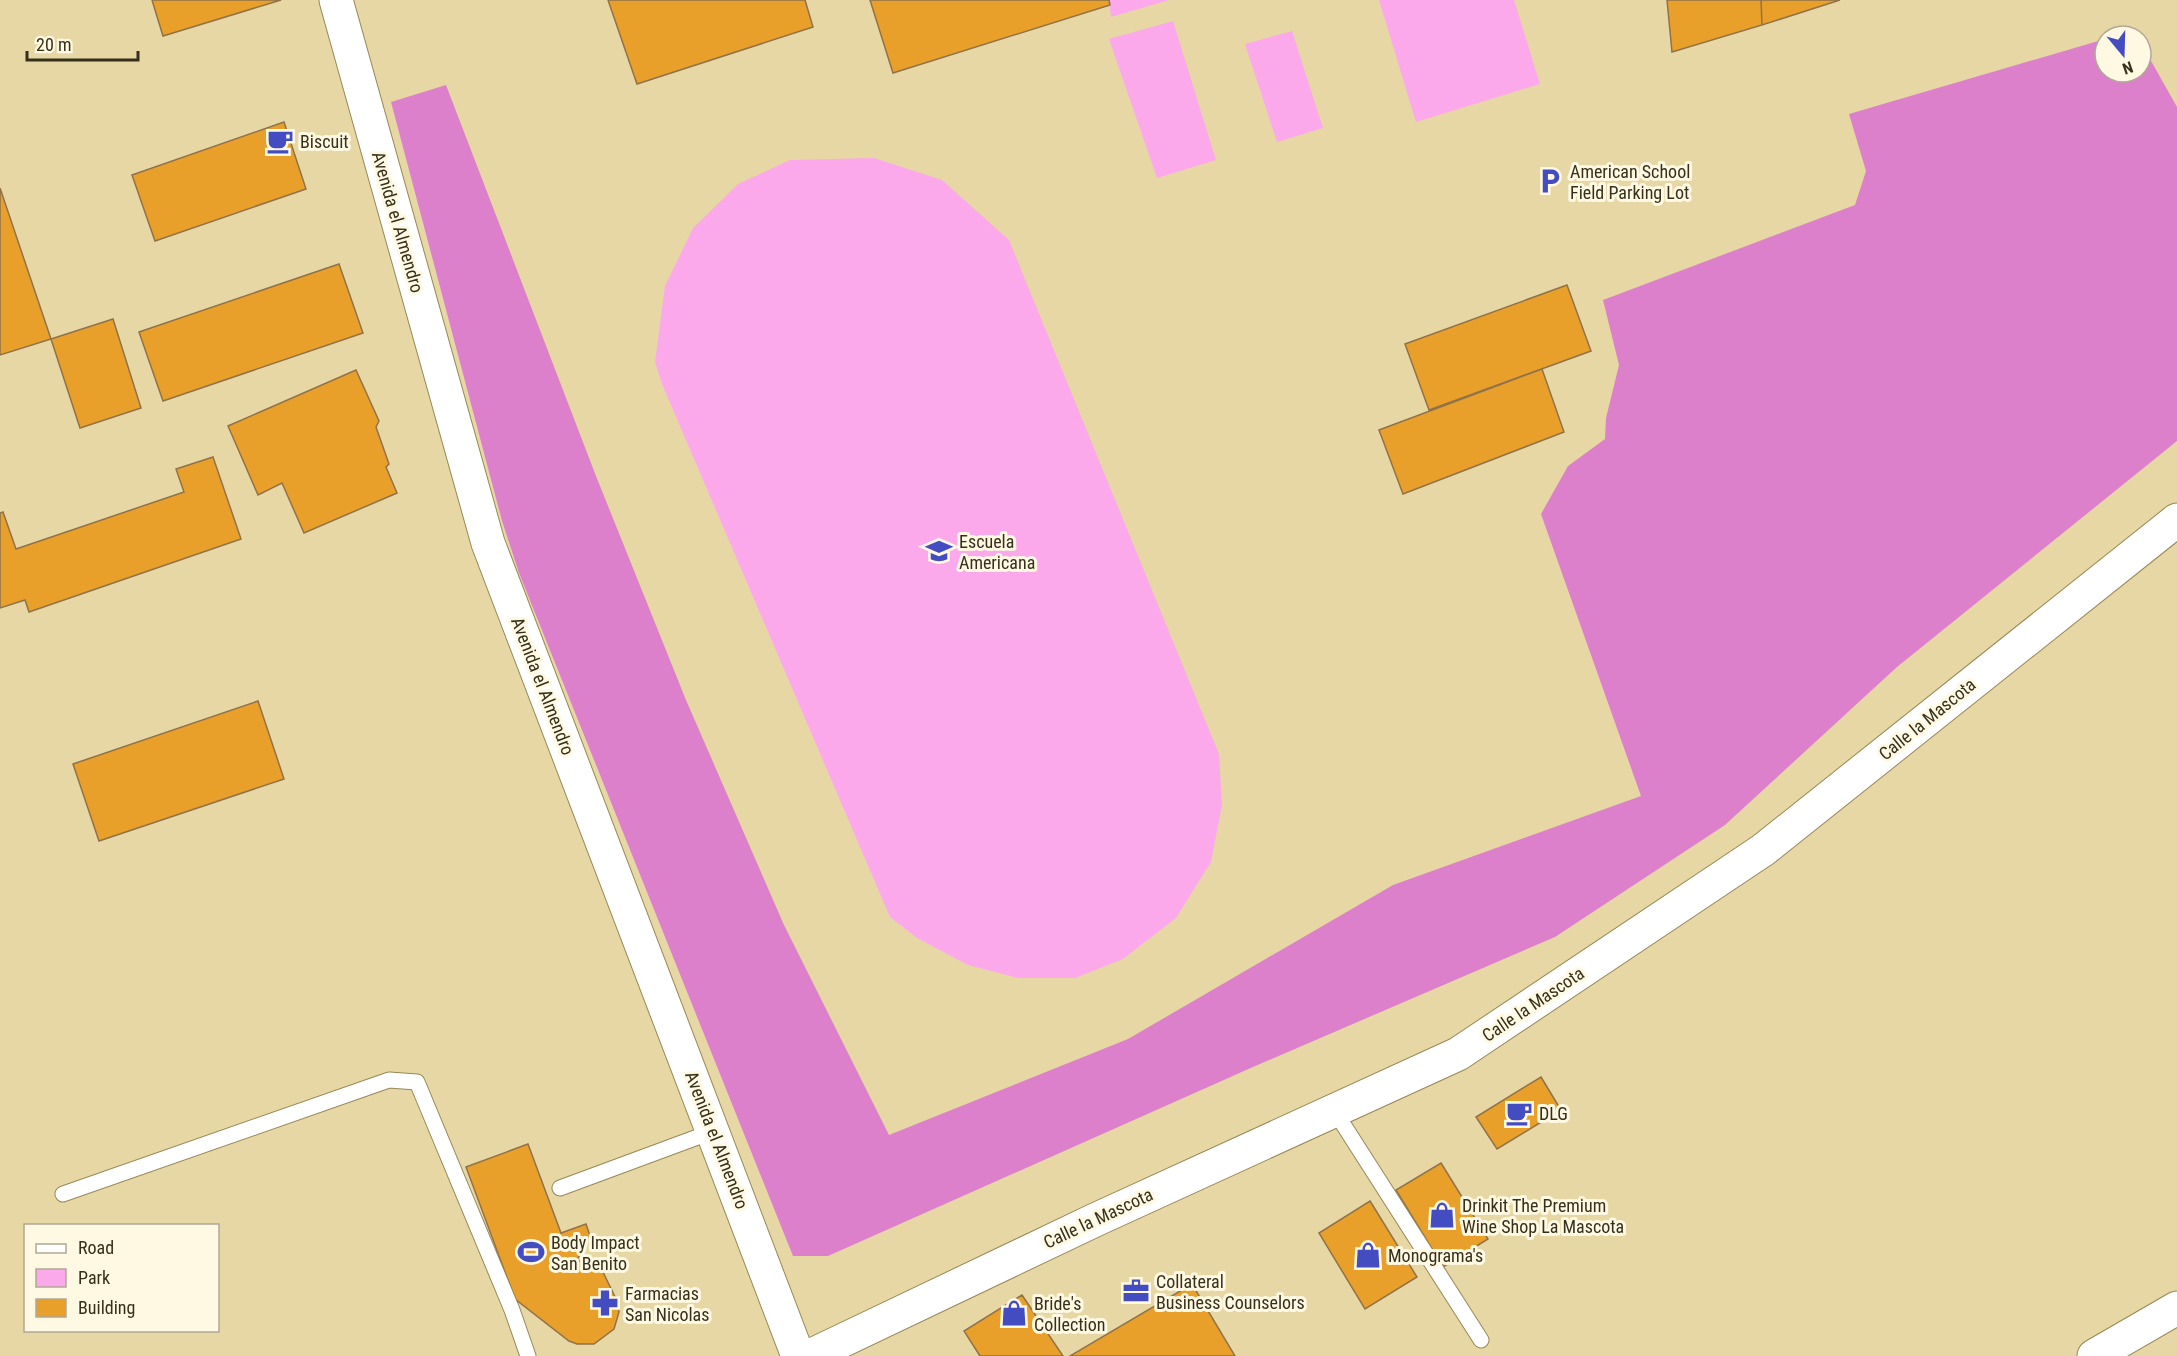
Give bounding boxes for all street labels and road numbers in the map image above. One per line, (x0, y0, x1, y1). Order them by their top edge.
street label: Avenida el Almendro (368, 149, 428, 295)
street label: Avenida el Almendro (507, 614, 579, 758)
street label: Calle la Mascota (1874, 674, 1980, 764)
street label: Calle la Mascota (1478, 962, 1588, 1046)
street label: Avenida el Almendro (681, 1068, 753, 1212)
street label: Calle la Mascota (1040, 1183, 1156, 1253)

